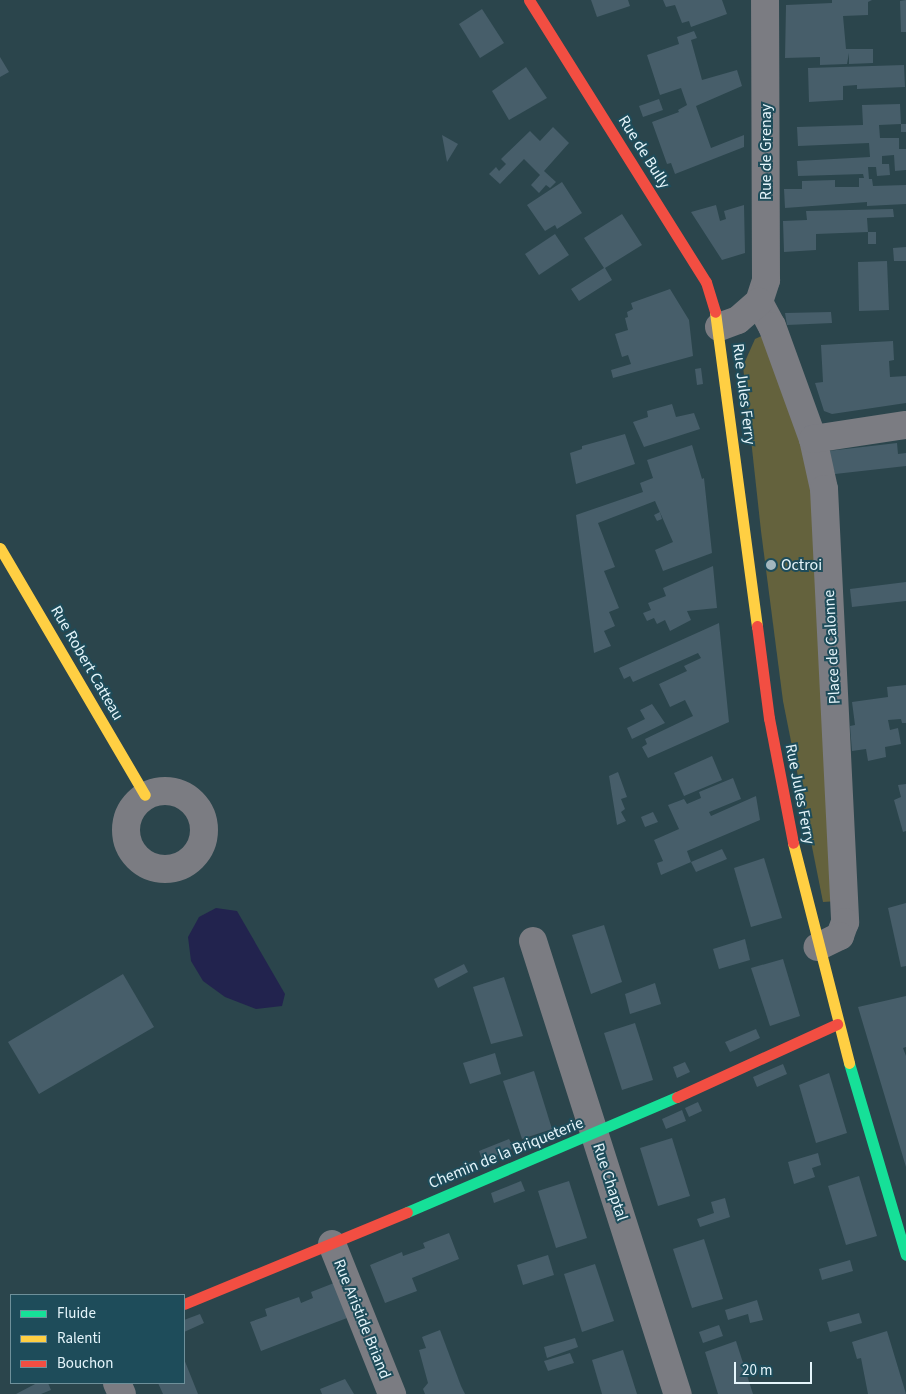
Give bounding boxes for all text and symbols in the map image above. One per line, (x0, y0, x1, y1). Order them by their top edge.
street label: Rue de Grenay (756, 104, 776, 200)
street label: Rue de Bully (614, 112, 674, 192)
street label: Rue Jules Ferry (728, 342, 760, 446)
place label: Octroi (781, 555, 822, 575)
marker: Octroi (765, 559, 777, 571)
street label: Place de Calonne (819, 589, 845, 705)
street label: Rue Robert Catteau (46, 602, 128, 724)
street label: Rue Jules Ferry (781, 742, 819, 846)
street label: Chemin de la Briqueterie (426, 1113, 586, 1193)
street label: Rue Chaptal (588, 1141, 632, 1223)
street label: Rue Aristide Briand (329, 1256, 395, 1382)
legend (10, 1294, 185, 1384)
text: Fluide (57, 1303, 96, 1324)
text: Ralenti (57, 1328, 101, 1349)
scale bar (736, 1352, 814, 1384)
text: Bouchon (57, 1353, 113, 1374)
text: 20 m (742, 1360, 772, 1381)

